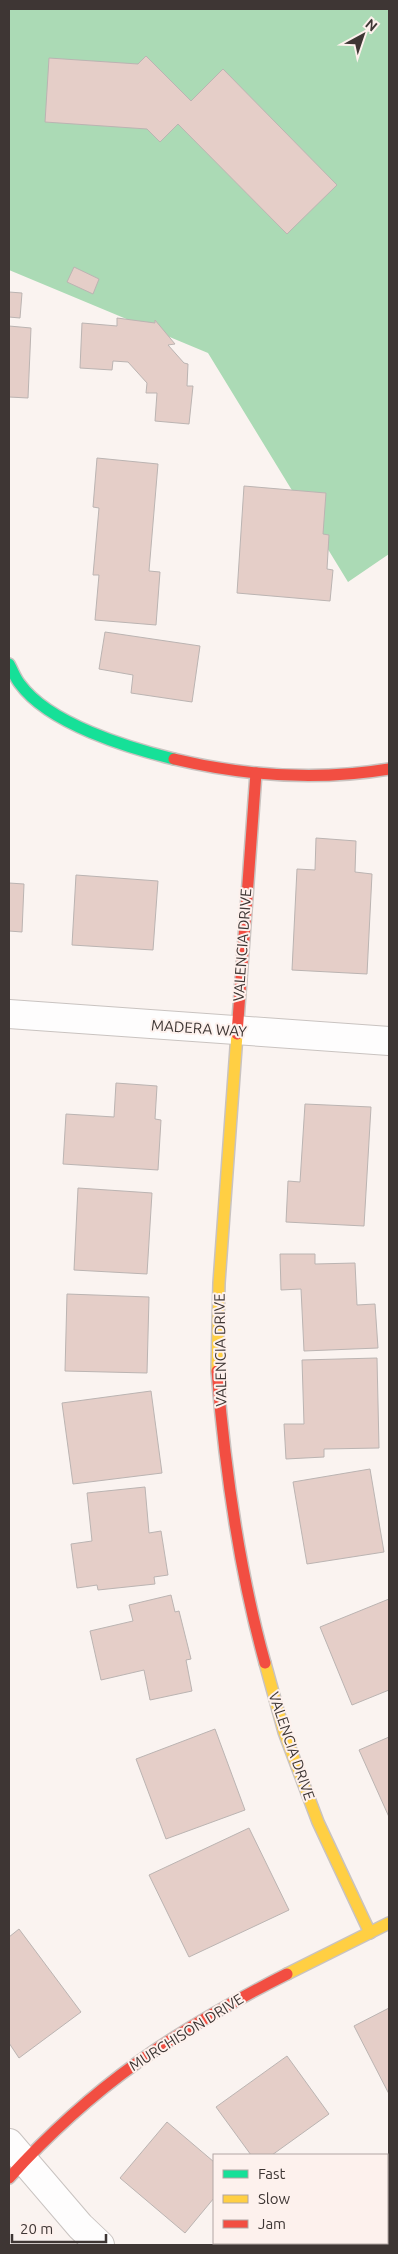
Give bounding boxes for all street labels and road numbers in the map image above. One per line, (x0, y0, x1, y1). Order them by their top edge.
street label: VALENCIA DRIVE (230, 888, 254, 1002)
street label: MADERA WAY (151, 1016, 248, 1040)
street label: VALENCIA DRIVE (211, 1293, 229, 1407)
street label: VALENCIA DRIVE (266, 1690, 318, 1802)
street label: MURCHISON DRIVE (126, 1990, 246, 2074)

